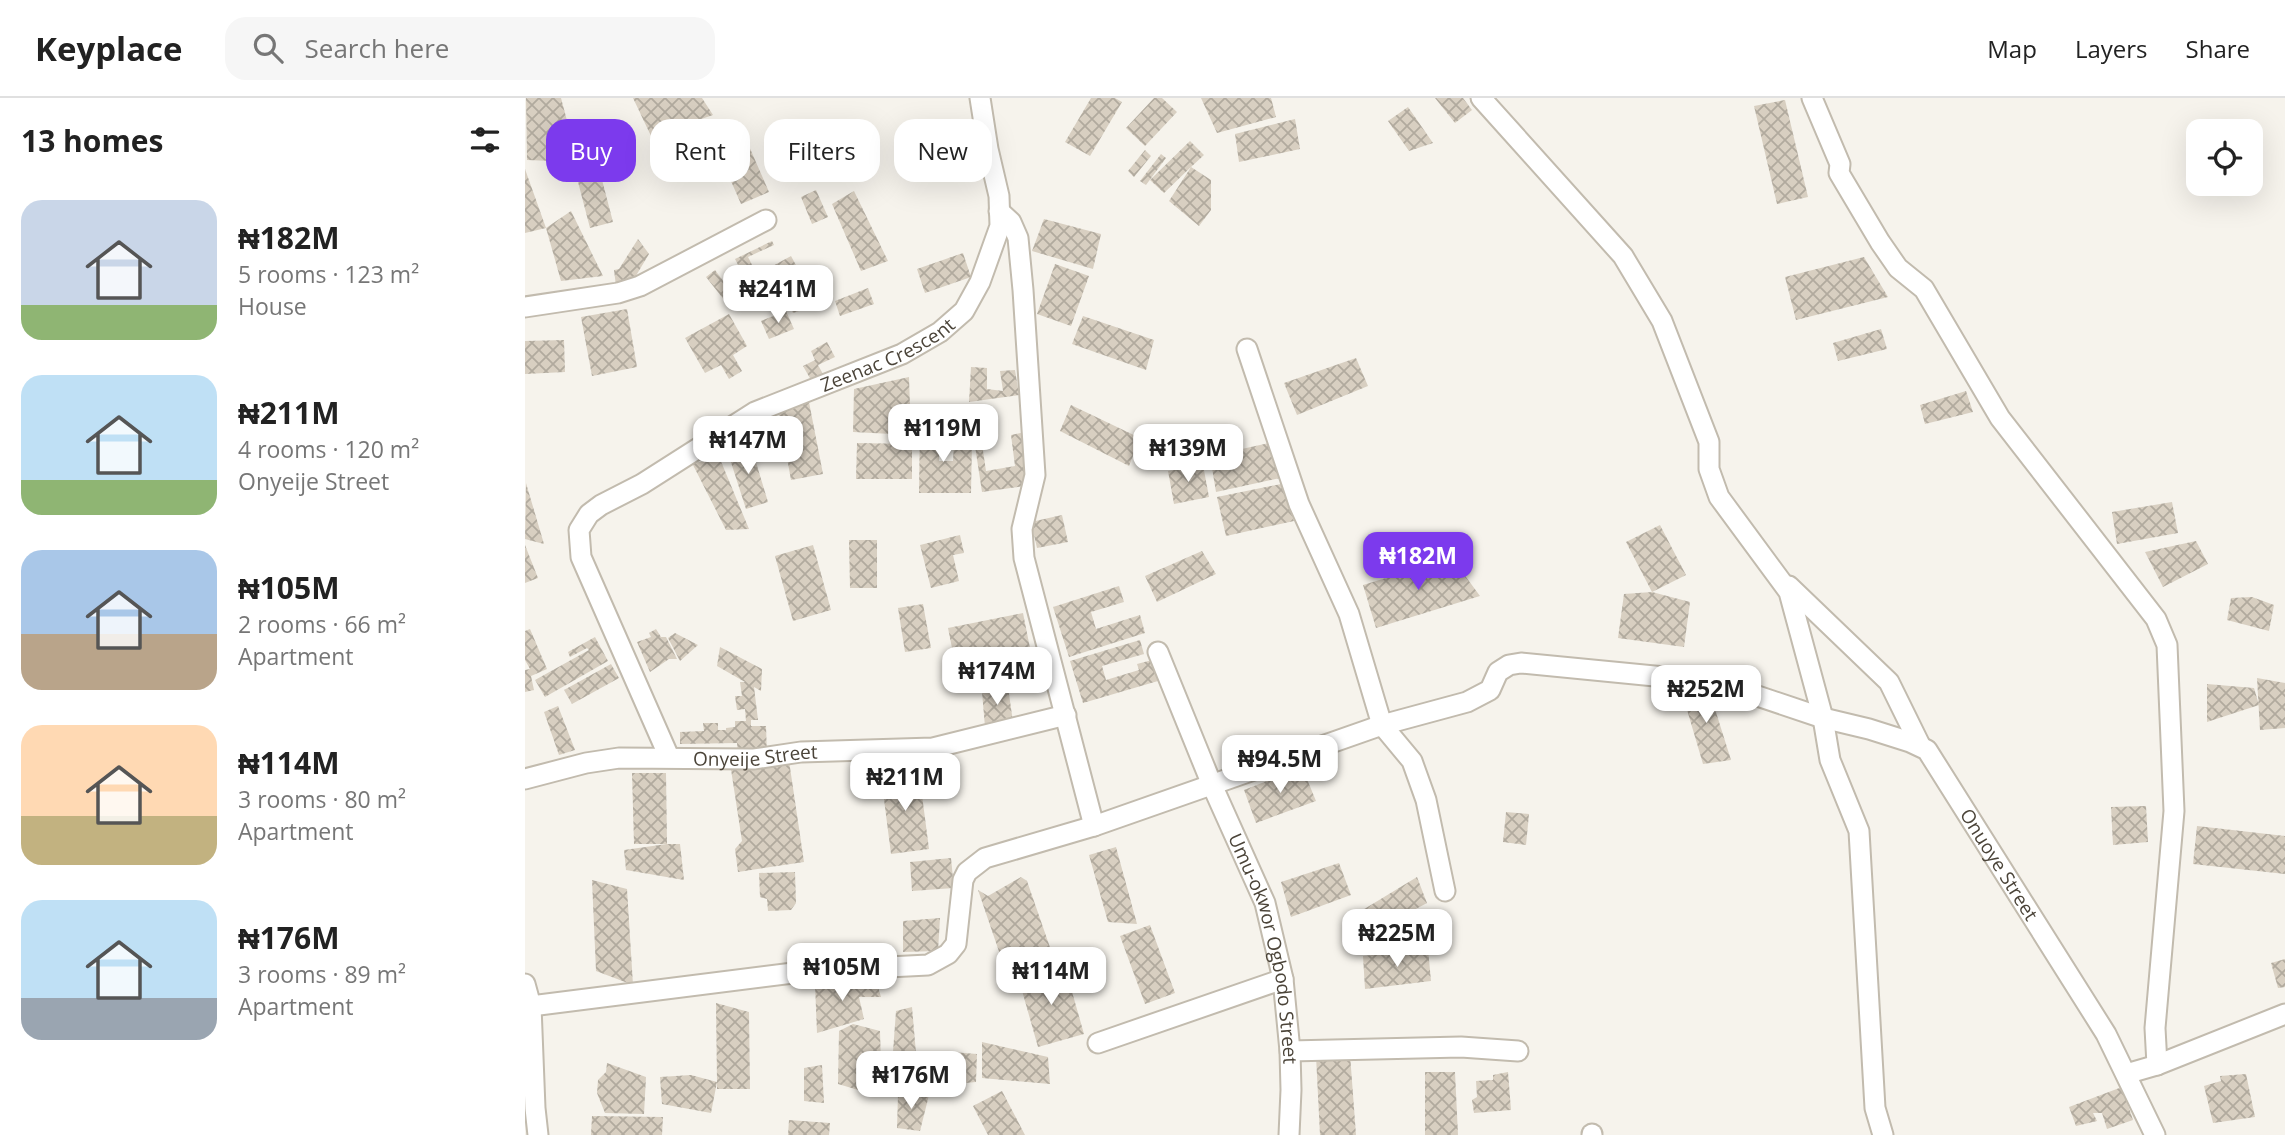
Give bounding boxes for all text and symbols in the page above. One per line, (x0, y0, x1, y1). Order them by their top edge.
search box (225, 17, 715, 80)
text: Keyplace (35, 26, 183, 71)
icon: search (249, 29, 287, 67)
text: Search here (305, 30, 449, 66)
text: Map (1987, 32, 2037, 65)
text: Layers (2075, 32, 2148, 65)
text: Share (2186, 32, 2250, 65)
chip: Buy (546, 119, 636, 182)
chip: Rent (650, 119, 750, 182)
chip: Filters (764, 119, 880, 182)
chip: New (894, 119, 992, 182)
map controls (2186, 119, 2263, 196)
button: locate (2186, 119, 2263, 196)
text: 13 homes (21, 120, 164, 161)
icon: filters (466, 121, 504, 159)
text: ₦182M (238, 217, 339, 258)
icon: home (77, 228, 161, 312)
text: 5 rooms · 123 m² (238, 258, 419, 290)
pin: ₦241M (729, 266, 827, 325)
text: ₦241M (739, 272, 817, 304)
text: House (238, 290, 307, 322)
street label: Zeenac Crescent (817, 312, 961, 398)
text: ₦211M (238, 392, 339, 433)
icon: home (77, 403, 161, 487)
pin: ₦119M (894, 404, 992, 464)
text: ₦119M (904, 411, 982, 443)
pin: ₦147M (699, 416, 797, 476)
text: ₦147M (709, 423, 787, 455)
pin: ₦139M (1139, 424, 1237, 484)
text: ₦139M (1149, 431, 1227, 463)
text: 4 rooms · 120 m² (238, 433, 419, 465)
text: Onyeije Street (238, 465, 389, 497)
pin: ₦182M (1369, 532, 1467, 592)
text: ₦182M (1379, 539, 1457, 571)
text: ₦105M (238, 567, 339, 608)
icon: home (77, 578, 161, 662)
text: 2 rooms · 66 m² (238, 608, 406, 640)
text: Apartment (238, 640, 354, 672)
pin: ₦174M (948, 648, 1046, 707)
text: ₦174M (958, 654, 1036, 686)
pin: ₦252M (1657, 666, 1755, 725)
text: ₦252M (1667, 672, 1745, 704)
pin: ₦94.5M (1223, 736, 1337, 795)
street label: Onyeije Street (693, 738, 818, 773)
text: ₦114M (238, 742, 339, 783)
text: ₦94.5M (1238, 742, 1322, 774)
icon: home (77, 753, 161, 837)
pin: ₦211M (856, 754, 954, 813)
text: ₦211M (866, 760, 944, 792)
text: 3 rooms · 80 m² (238, 783, 406, 815)
street label: Onuoye Street (1954, 803, 2044, 926)
text: Apartment (238, 815, 354, 847)
street label: Umu-okwor Ogbodo Street (1222, 829, 1303, 1065)
pin: ₦225M (1348, 910, 1446, 969)
text: ₦225M (1358, 916, 1436, 948)
text: ₦176M (238, 917, 339, 958)
icon: home (77, 928, 161, 1012)
pin: ₦105M (793, 944, 891, 1003)
pin: ₦114M (1002, 948, 1100, 1007)
text: ₦105M (803, 950, 881, 982)
text: ₦114M (1012, 954, 1090, 986)
text: 3 rooms · 89 m² (238, 958, 406, 990)
text: Apartment (238, 990, 354, 1022)
pin: ₦176M (862, 1052, 960, 1111)
text: ₦176M (872, 1058, 950, 1090)

